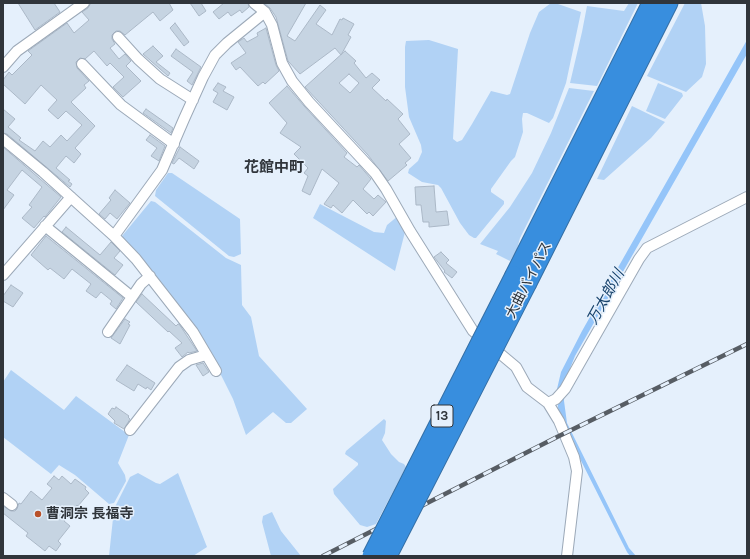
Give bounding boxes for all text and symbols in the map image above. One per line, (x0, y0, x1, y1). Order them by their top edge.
district label: 花館中町 (244, 159, 304, 177)
street label: 大曲バイパス (502, 239, 556, 321)
water label: 万太郎川 (584, 266, 628, 328)
road number: 13 (431, 405, 453, 427)
place label: 曹洞宗 長福寺 (46, 506, 134, 522)
marker: 曹洞宗 長福寺 (33, 509, 43, 519)

